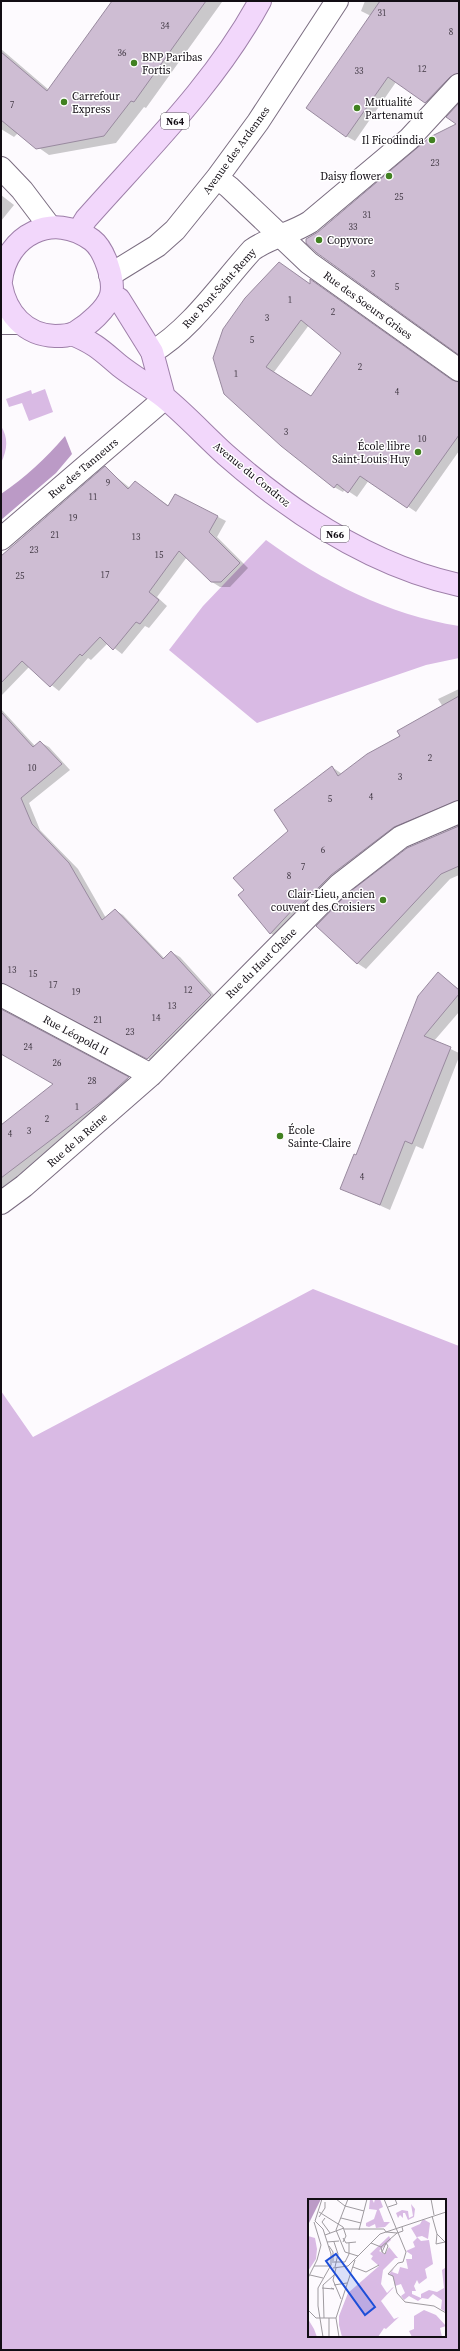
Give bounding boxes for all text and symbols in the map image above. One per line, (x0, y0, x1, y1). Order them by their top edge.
house number: 31 (377, 7, 387, 19)
house number: 34 (160, 20, 170, 32)
house number: 8 (449, 26, 454, 38)
house number: 36 (117, 47, 127, 59)
place label: BNP Paribas Fortis (142, 50, 203, 78)
marker: BNP Paribas Fortis (129, 58, 139, 68)
house number: 12 (417, 63, 427, 75)
house number: 33 (354, 65, 364, 77)
place label: Carrefour Express (72, 89, 120, 117)
place label: Mutualité Partenamut (365, 95, 424, 123)
marker: Carrefour Express (59, 97, 69, 107)
house number: 7 (10, 99, 15, 111)
street label: Avenue des Ardennes (199, 103, 274, 197)
marker: Mutualité Partenamut (352, 103, 362, 113)
road number: N64 (161, 113, 189, 129)
place label: Il Ficodindia (362, 133, 424, 148)
marker: Il Ficodindia (427, 135, 437, 145)
house number: 23 (430, 157, 440, 169)
place label: Daisy flower (320, 169, 381, 184)
marker: Daisy flower (384, 171, 394, 181)
house number: 25 (394, 191, 404, 203)
house number: 31 (362, 209, 372, 221)
house number: 33 (348, 221, 358, 233)
place label: Copyvore (327, 233, 374, 248)
marker: Copyvore (314, 235, 324, 245)
street label: Rue Pont-Saint-Remy (179, 245, 260, 332)
street label: Rue des Soeurs Grises (320, 268, 416, 343)
house number: 3 (371, 268, 376, 280)
house number: 5 (395, 281, 400, 293)
house number: 1 (288, 294, 292, 306)
house number: 2 (331, 306, 336, 318)
house number: 3 (265, 312, 270, 324)
house number: 5 (250, 334, 255, 346)
house number: 2 (358, 361, 363, 373)
house number: 1 (234, 368, 238, 380)
house number: 4 (395, 386, 400, 398)
house number: 3 (284, 426, 289, 438)
house number: 10 (417, 433, 427, 445)
street label: Rue des Tanneurs (45, 435, 122, 502)
street label: Avenue du Condroz (210, 439, 293, 510)
place label: École libre Saint-Louis Huy (332, 439, 410, 467)
marker: École libre Saint-Louis Huy (413, 447, 423, 457)
house number: 9 (106, 477, 111, 489)
house number: 11 (88, 491, 98, 503)
house number: 19 (68, 512, 78, 524)
road number: N66 (321, 526, 349, 542)
house number: 21 (50, 529, 60, 541)
house number: 13 (131, 531, 141, 543)
house number: 23 (29, 544, 39, 556)
house number: 15 (154, 549, 164, 561)
house number: 17 (100, 569, 110, 581)
house number: 25 (15, 570, 25, 582)
house number: 2 (428, 752, 433, 764)
house number: 10 (27, 762, 37, 774)
house number: 3 (398, 771, 403, 783)
house number: 4 (369, 791, 374, 803)
house number: 5 (328, 793, 333, 805)
house number: 6 (321, 844, 326, 856)
house number: 7 (301, 861, 306, 873)
house number: 8 (287, 870, 292, 882)
place label: Clair-Lieu, ancien couvent des Croisiers (271, 887, 375, 915)
marker: Clair-Lieu, ancien couvent des Croisiers (378, 895, 388, 905)
street label: Rue du Haut Chêne (223, 924, 300, 1002)
house number: 13 (7, 964, 17, 976)
house number: 15 (28, 968, 38, 980)
house number: 17 (48, 979, 58, 991)
house number: 12 (183, 984, 193, 996)
house number: 19 (71, 986, 81, 998)
house number: 13 (167, 1000, 177, 1012)
street label: Rue Léopold II (40, 1012, 111, 1059)
house number: 14 (151, 1012, 161, 1024)
house number: 21 (93, 1014, 103, 1026)
house number: 23 (125, 1026, 135, 1038)
house number: 24 (23, 1041, 33, 1053)
house number: 26 (52, 1057, 62, 1069)
house number: 28 (87, 1075, 97, 1087)
house number: 1 (75, 1101, 79, 1113)
street label: Rue de la Reine (44, 1110, 111, 1171)
house number: 2 (45, 1113, 50, 1125)
place label: École Sainte-Claire (288, 1123, 351, 1151)
house number: 3 (27, 1125, 32, 1137)
house number: 4 (8, 1128, 13, 1140)
marker: École Sainte-Claire (275, 1131, 285, 1141)
house number: 4 (360, 1171, 365, 1183)
inset map (308, 2199, 446, 2337)

